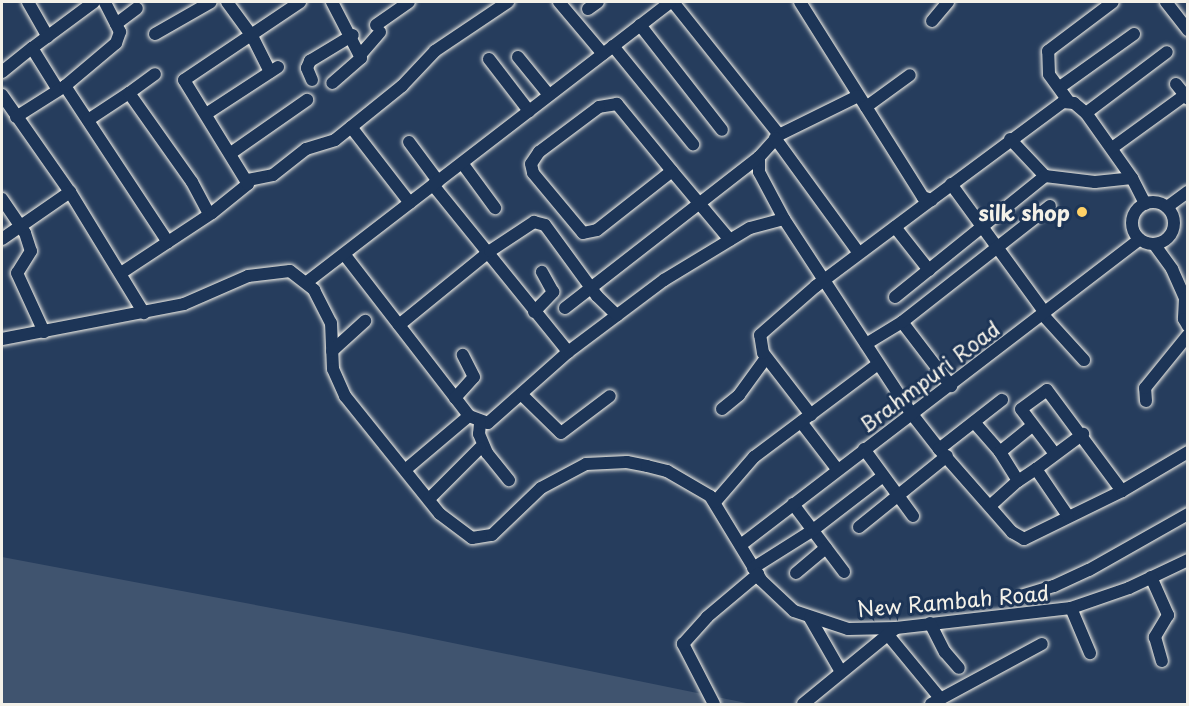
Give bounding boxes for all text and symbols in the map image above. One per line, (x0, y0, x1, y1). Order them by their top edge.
place label: silk shop (977, 199, 1070, 225)
marker: silk shop (1075, 205, 1089, 219)
street label: Brahmpuri Road (855, 316, 1003, 436)
street label: New Rambah Road (856, 579, 1050, 621)

